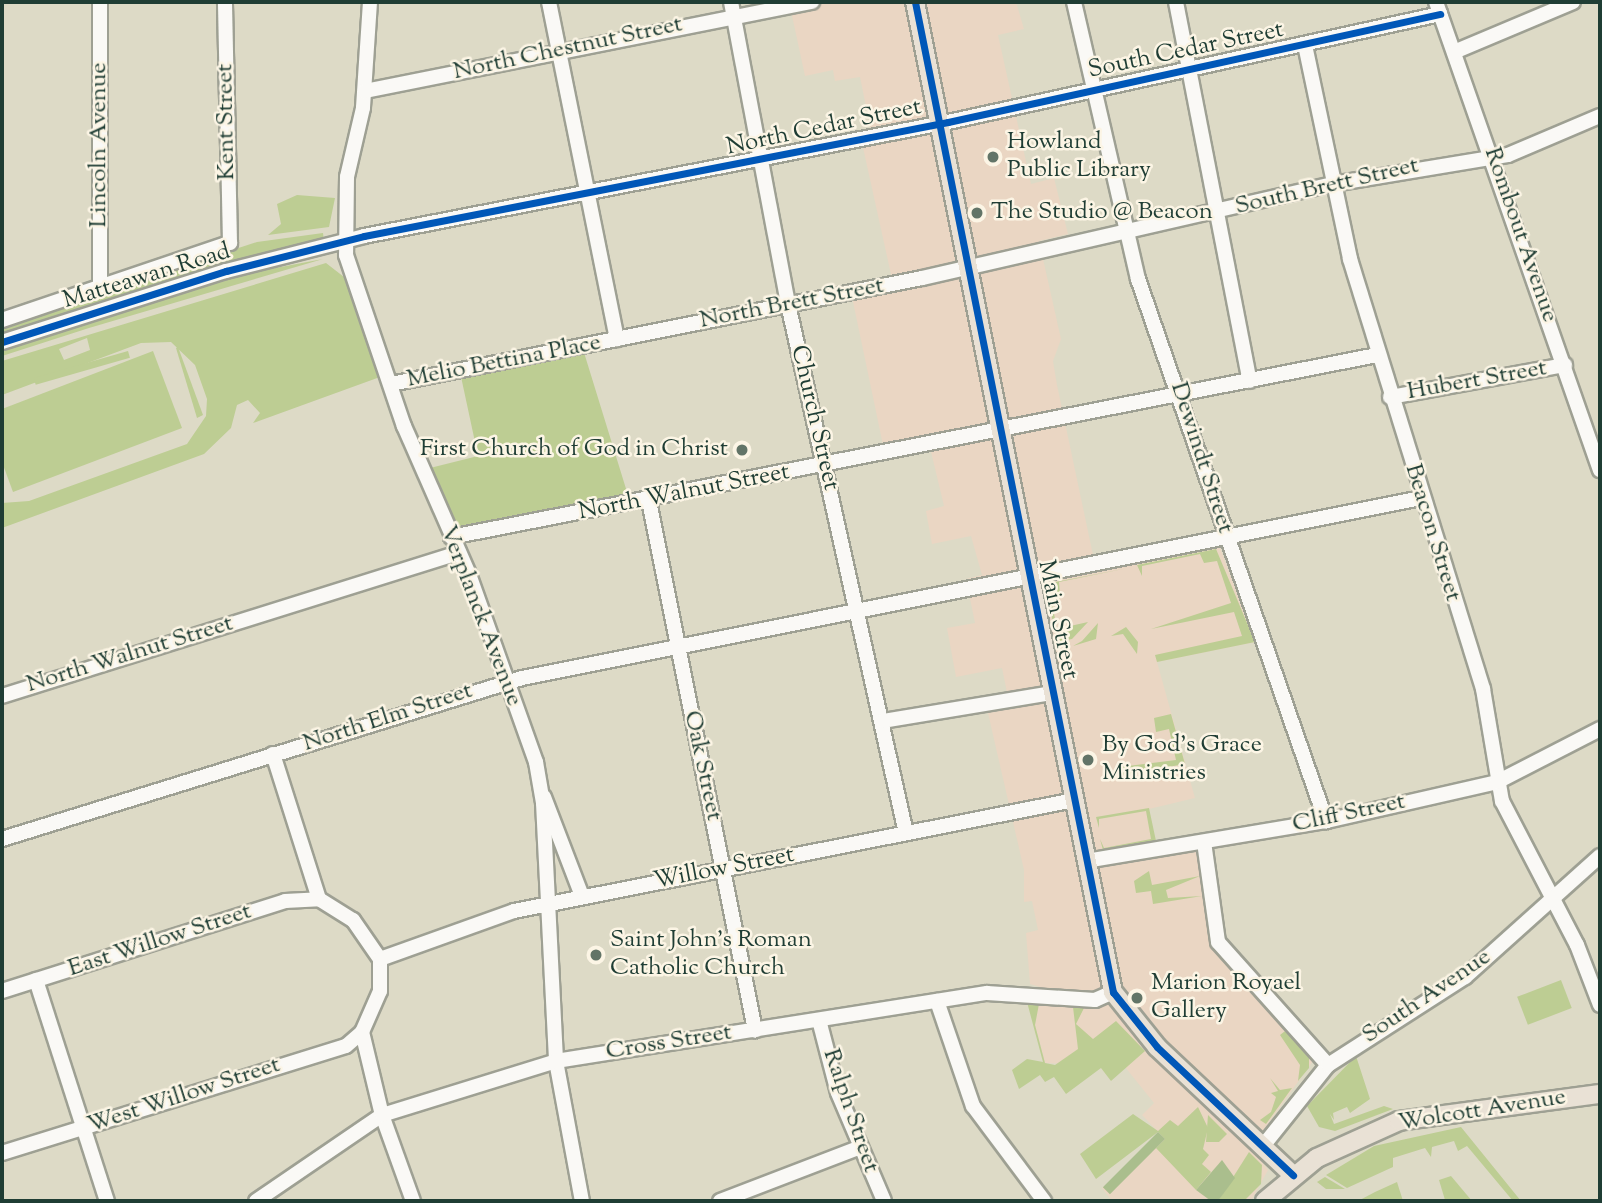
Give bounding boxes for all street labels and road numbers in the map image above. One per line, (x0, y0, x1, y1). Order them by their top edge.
street label: North Chestnut Street (451, 11, 685, 87)
street label: South Cedar Street (1086, 16, 1286, 86)
street label: Lincoln Avenue (86, 62, 114, 228)
street label: Kent Street (212, 63, 242, 181)
street label: North Cedar Street (724, 93, 924, 163)
street label: Rombout Avenue (1477, 144, 1563, 326)
street label: South Brett Street (1232, 152, 1422, 222)
street label: Matteawan Road (60, 238, 234, 316)
street label: North Brett Street (697, 272, 887, 336)
street label: Melio Bettina Place (404, 329, 604, 395)
street label: Church Street (783, 343, 845, 493)
street label: Hubert Street (1405, 355, 1549, 407)
street label: Dewindt Street (1163, 379, 1239, 537)
street label: North Walnut Street (576, 458, 792, 528)
street label: Beacon Street (1397, 461, 1467, 605)
street label: Verplanck Avenue (432, 522, 528, 710)
street label: Main Street (1030, 558, 1084, 682)
street label: North Walnut Street (23, 610, 237, 700)
street label: North Elm Street (300, 677, 476, 759)
street label: Oak Street (676, 708, 728, 824)
street label: Cliff Street (1290, 788, 1408, 840)
street label: Willow Street (651, 841, 797, 897)
street label: East Willow Street (65, 898, 255, 984)
street label: South Avenue (1357, 943, 1497, 1051)
street label: Cross Street (604, 1019, 734, 1067)
street label: Ralph Street (815, 1045, 885, 1177)
street label: West Willow Street (84, 1051, 284, 1141)
street label: Wolcott Avenue (1396, 1084, 1568, 1138)

